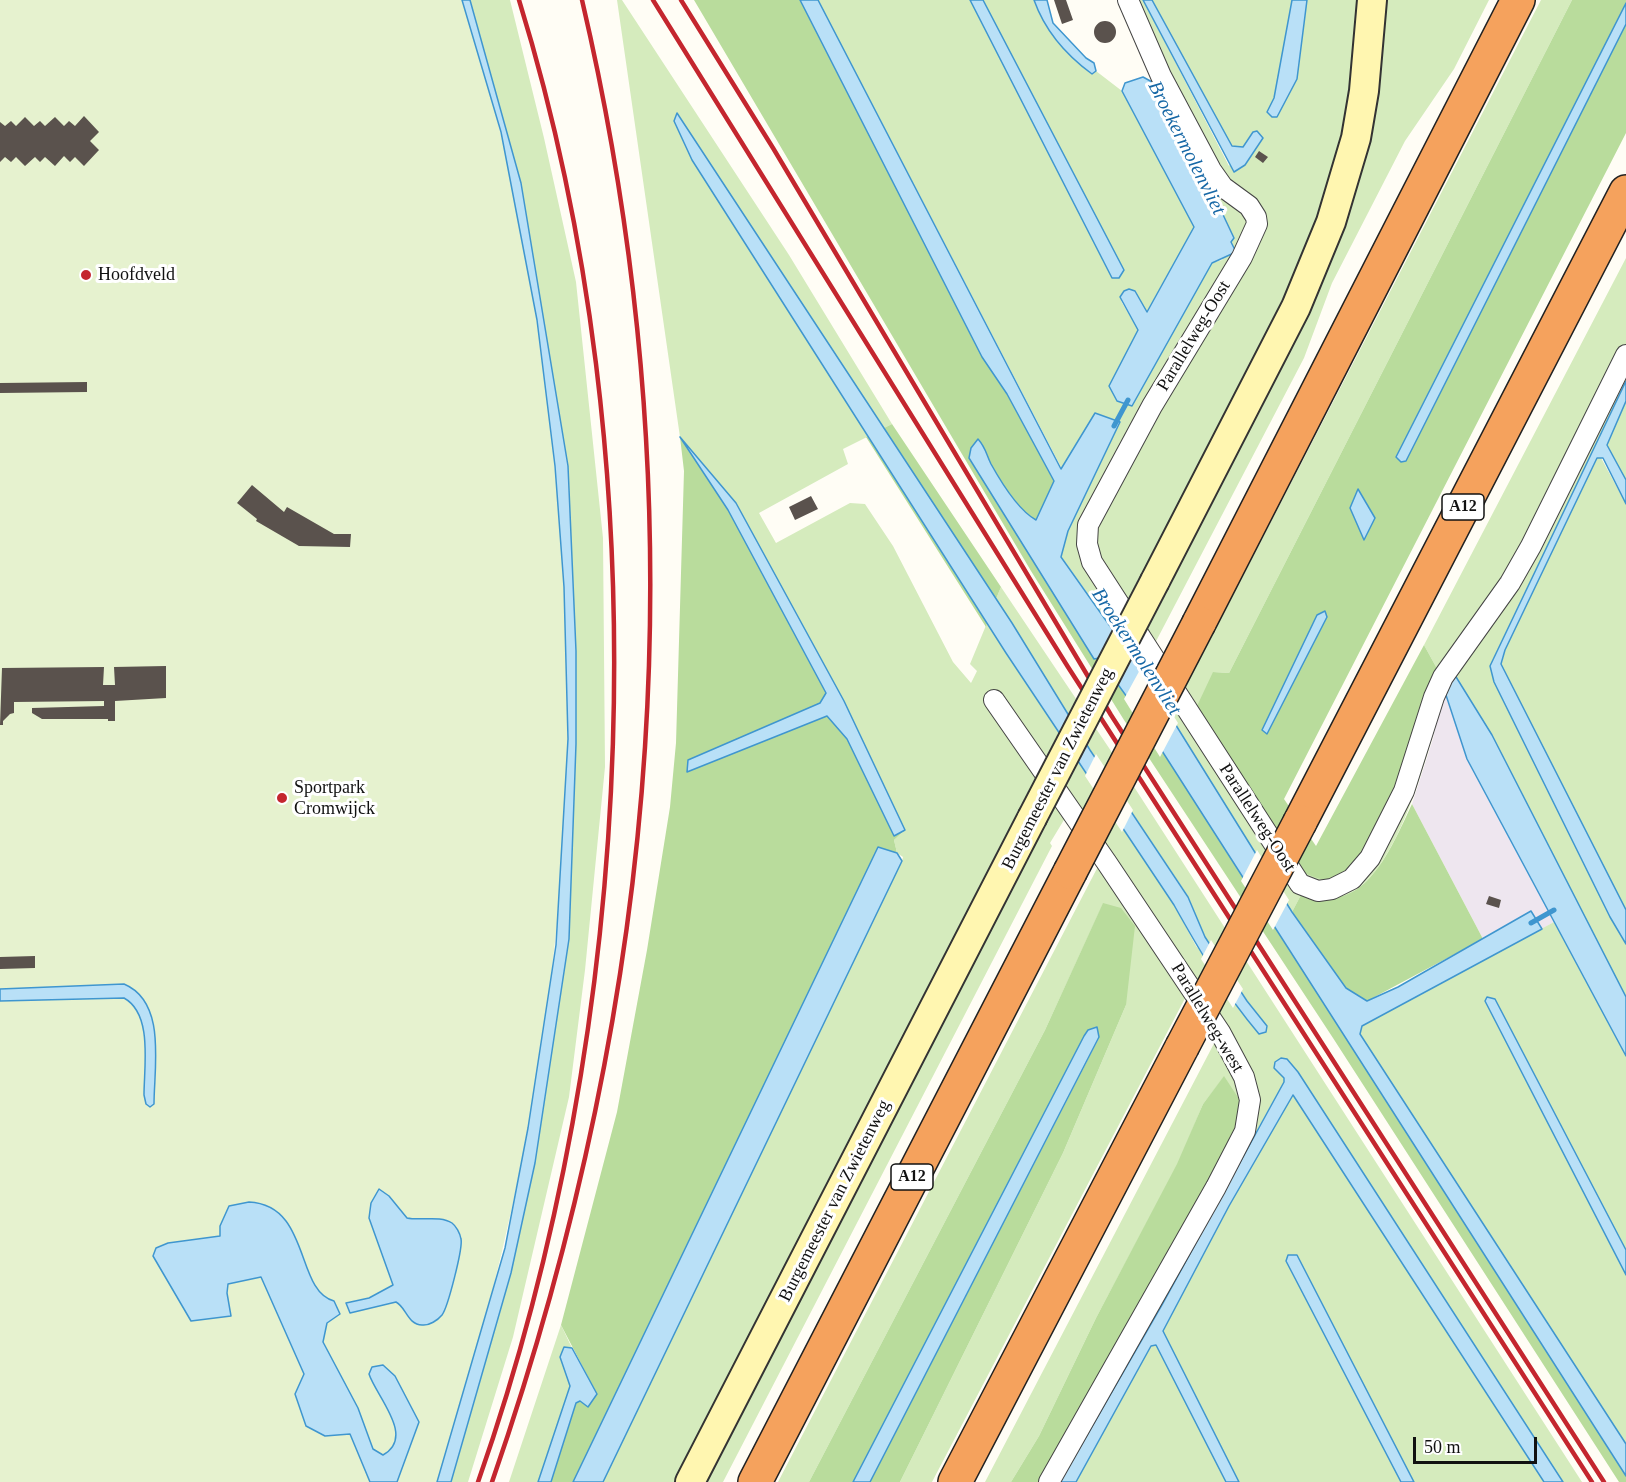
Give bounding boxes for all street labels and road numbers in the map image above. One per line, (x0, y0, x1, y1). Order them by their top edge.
street label: Parallelweg-Oost (1153, 277, 1235, 395)
road number: A12 (1442, 494, 1484, 520)
street label: Burgemeester van Zwietenweg (998, 664, 1118, 874)
street label: Parallelweg-Oost (1214, 760, 1300, 876)
street label: Parallelweg-west (1166, 959, 1248, 1077)
street label: Burgemeester van Zwietenweg (775, 1096, 895, 1306)
road number: A12 (891, 1164, 933, 1190)

